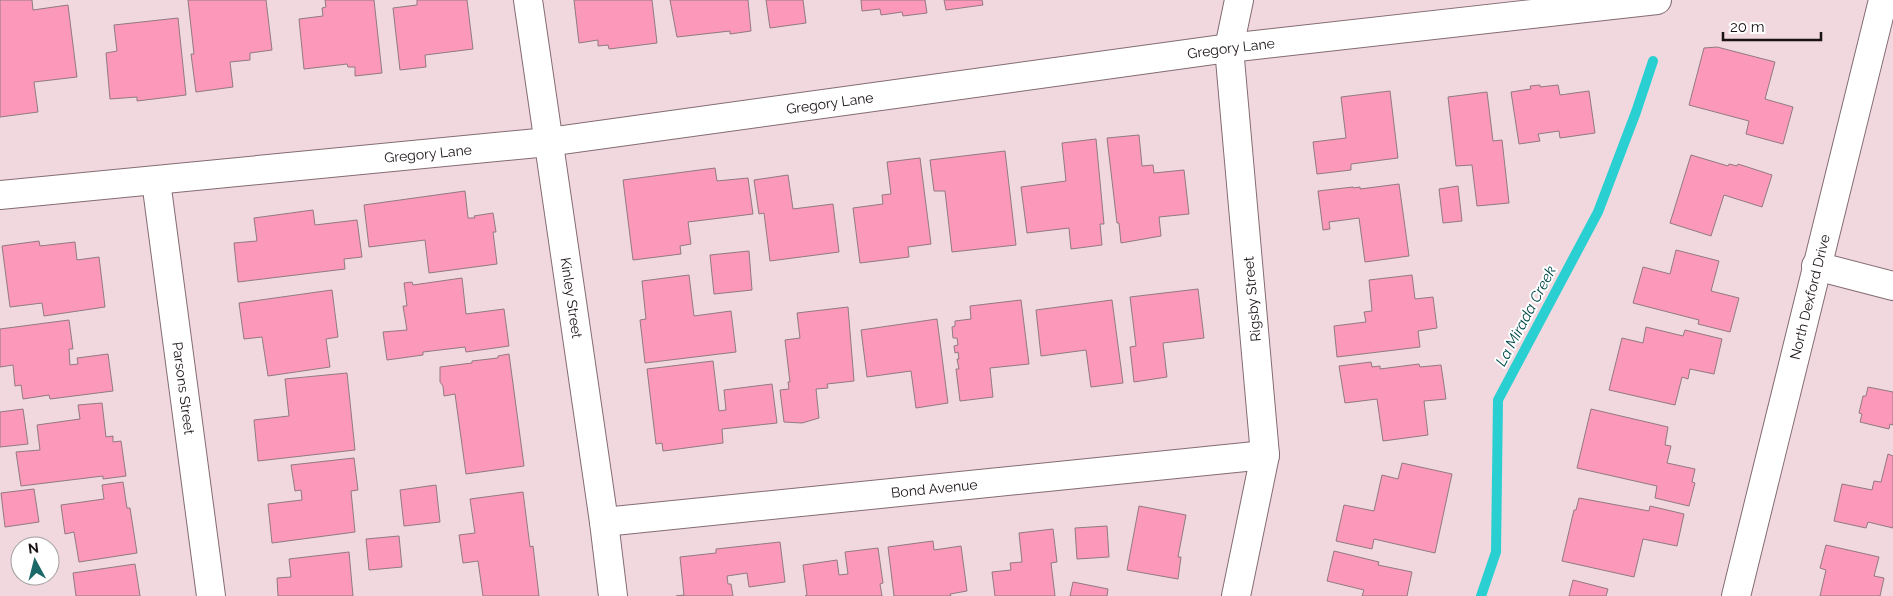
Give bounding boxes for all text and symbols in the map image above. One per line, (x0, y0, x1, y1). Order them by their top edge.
scale bar (1723, 10, 1820, 42)
text: 20 m (1730, 18, 1765, 36)
street label: Gregory Lane (1186, 35, 1276, 62)
street label: Gregory Lane (785, 89, 874, 117)
street label: Gregory Lane (383, 141, 473, 166)
street label: North Dexford Drive (1787, 233, 1833, 361)
street label: Rigsby Street (1240, 255, 1264, 342)
street label: Kinley Street (558, 256, 585, 340)
water label: La Mirada Creek (1492, 263, 1560, 369)
street label: Parsons Street (169, 341, 198, 436)
street label: Bond Avenue (890, 476, 978, 501)
north arrow (10, 536, 60, 586)
text: N (27, 540, 40, 557)

